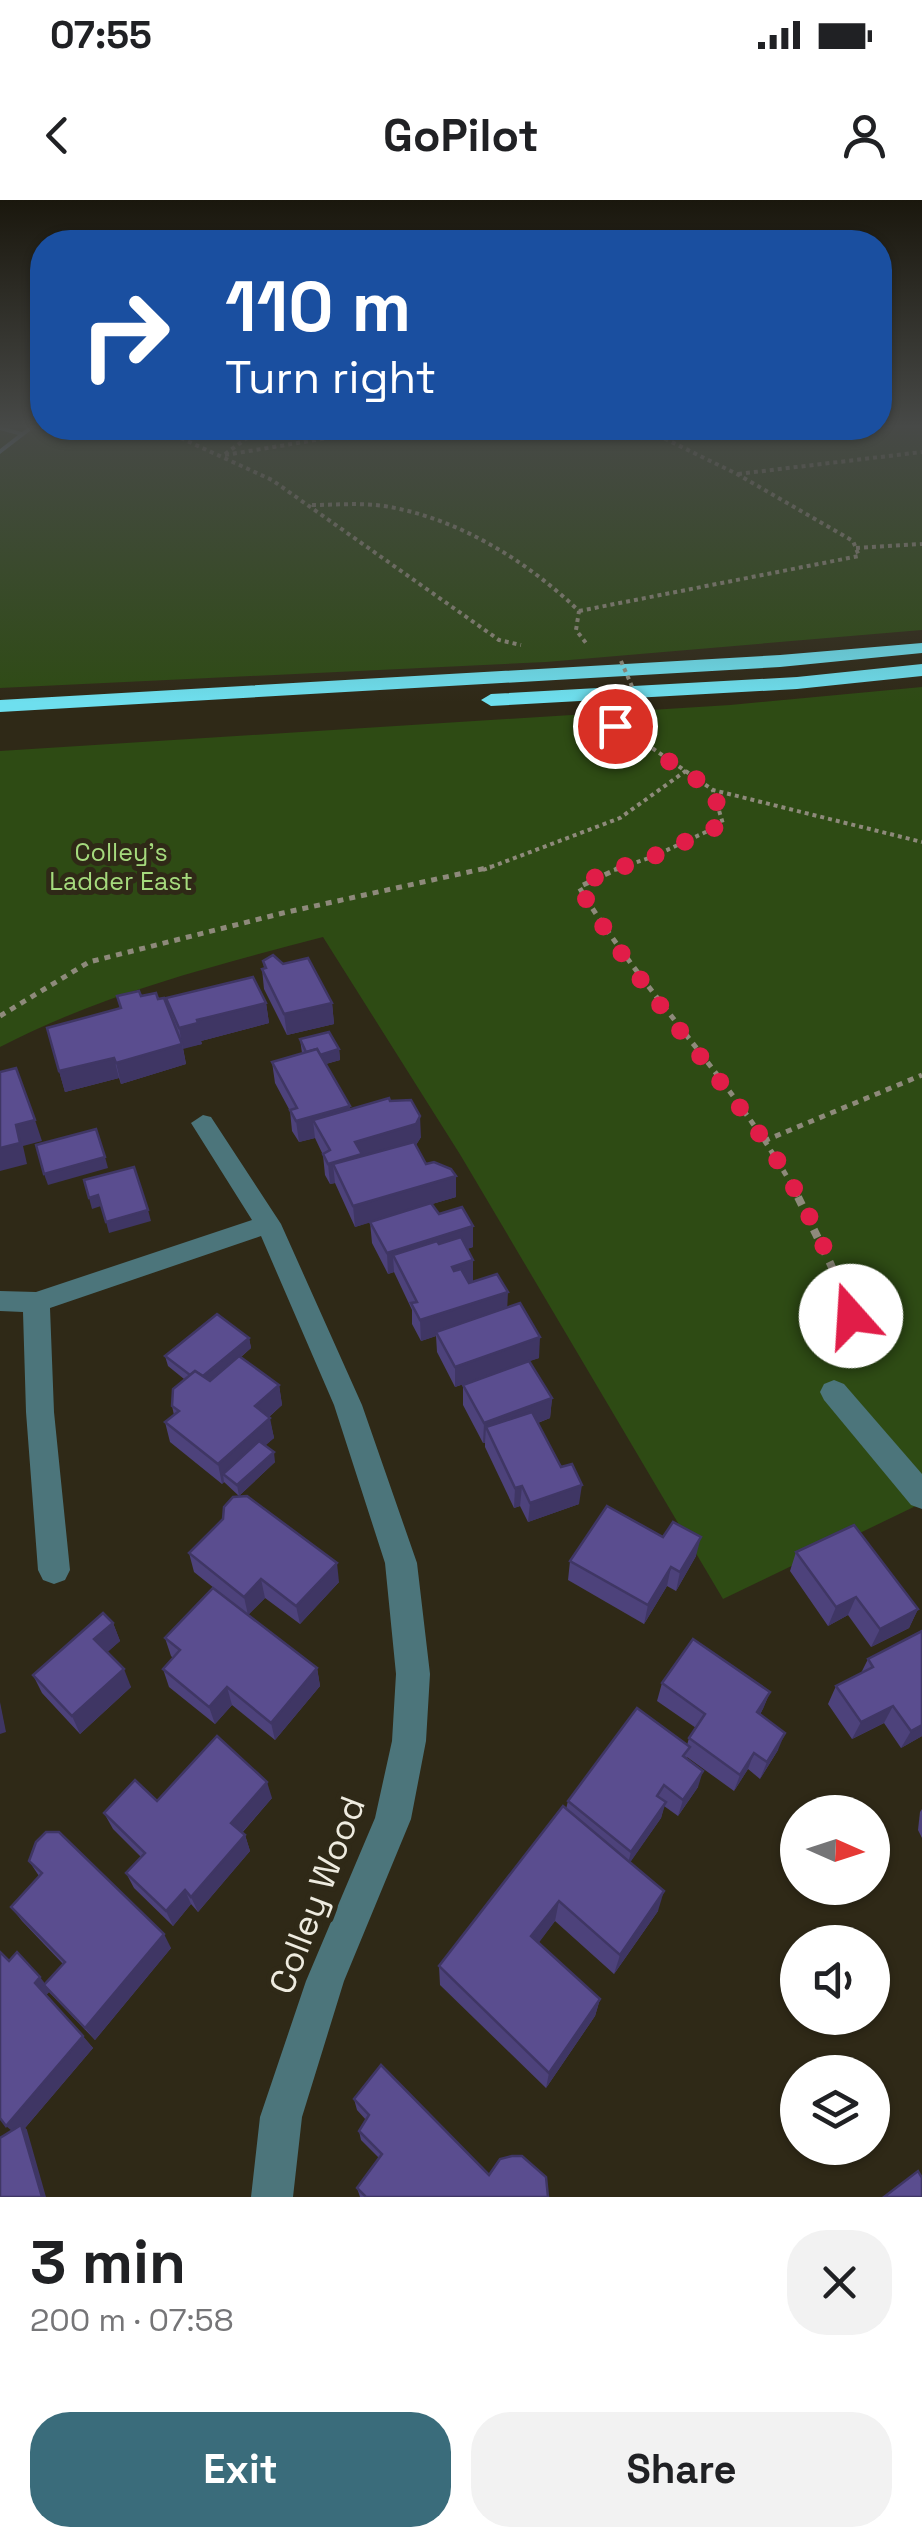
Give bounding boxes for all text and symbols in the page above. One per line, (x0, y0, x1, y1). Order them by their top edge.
text: 07:55 (50, 11, 152, 59)
text: GoPilot (383, 107, 539, 164)
icon: back (30, 108, 85, 163)
icon: person (837, 108, 892, 163)
text: 110 m (225, 262, 411, 351)
icon: right (60, 270, 190, 400)
text: Turn right (225, 349, 436, 406)
pin (573, 684, 658, 769)
icon: arrive (588, 699, 643, 754)
park label: Colley's Ladder East (49, 836, 193, 897)
position arrow (799, 1264, 903, 1368)
street label: Colley Wood (259, 1790, 375, 2000)
north arrow (780, 1795, 890, 1905)
map controls (780, 1795, 890, 2165)
button: sound (780, 1925, 890, 2035)
button: layers (780, 2055, 890, 2165)
text: 3 min (30, 2224, 186, 2301)
button: close (787, 2230, 892, 2335)
text: 200 m · 07:58 (30, 2300, 234, 2340)
button: Exit (30, 2412, 451, 2527)
button: Share (471, 2412, 892, 2527)

